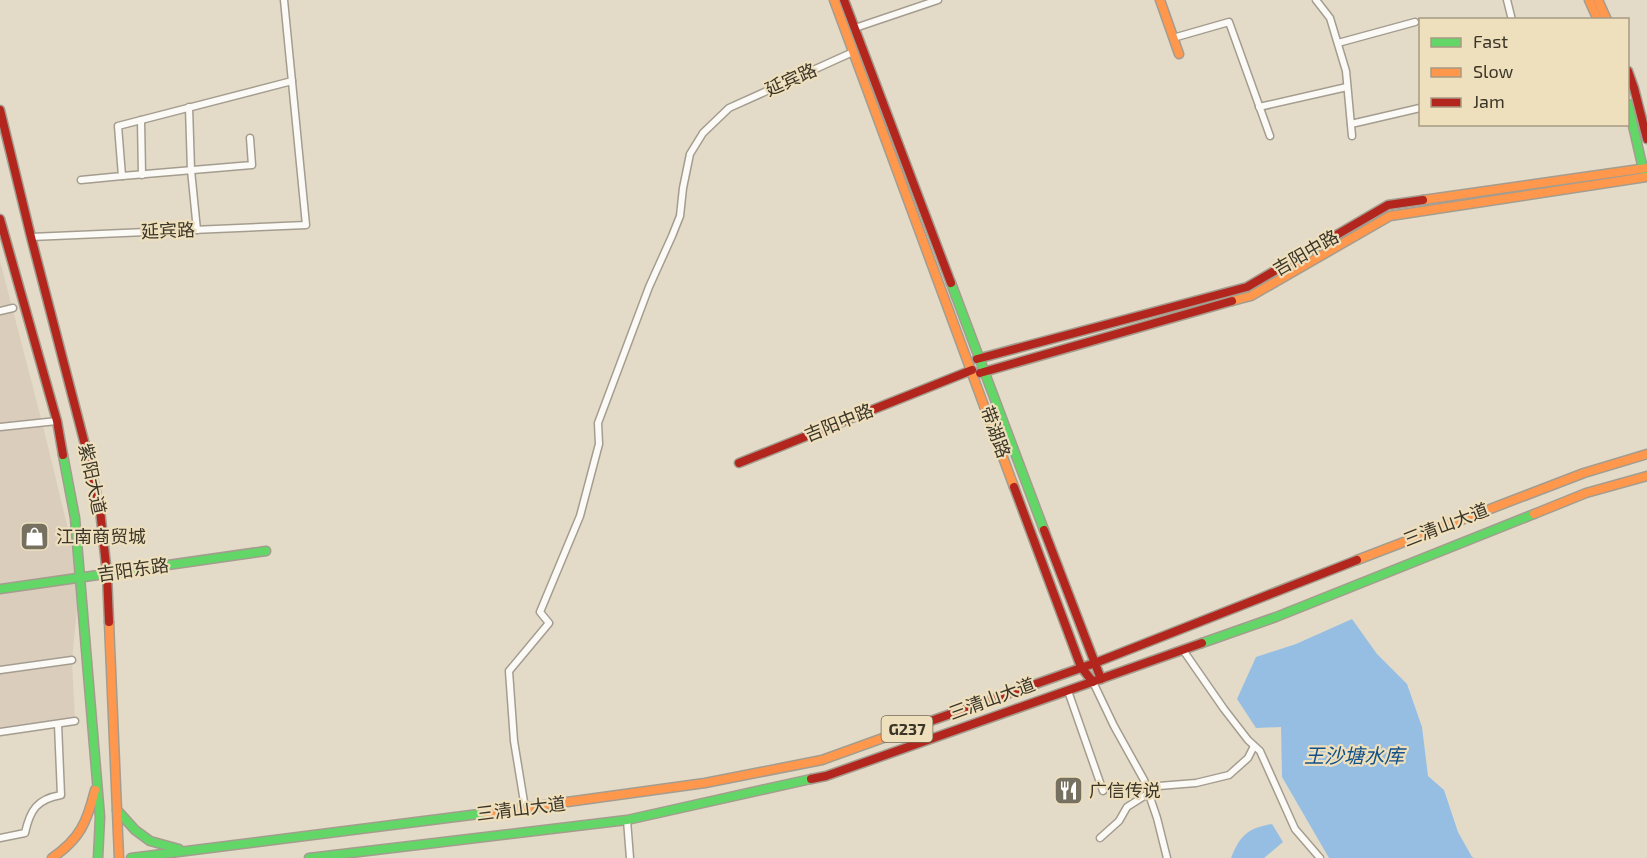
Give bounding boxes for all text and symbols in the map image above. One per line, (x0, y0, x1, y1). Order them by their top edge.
legend (1419, 18, 1629, 126)
text: Fast (1473, 30, 1508, 52)
street label: 延宾路 (761, 58, 820, 100)
text: Slow (1473, 60, 1514, 82)
text: Jam (1473, 90, 1505, 112)
street label: 延宾路 (141, 218, 195, 242)
street label: 吉阳中路 (1269, 225, 1342, 280)
street label: 吉阳中路 (801, 398, 876, 446)
street label: 带湖路 (976, 403, 1016, 461)
street label: 紫阳大道 (75, 441, 111, 516)
street label: 三清山大道 (1400, 498, 1492, 550)
shop icon: 江南商贸城 (19, 521, 51, 553)
place label: 江南商贸城 (56, 525, 146, 547)
street label: 吉阳东路 (96, 553, 170, 585)
street label: 三清山大道 (946, 672, 1038, 724)
road number: G237 (882, 716, 932, 742)
water label: 王沙塘水库 (1304, 743, 1407, 767)
restaurant icon: 广信传说 (1052, 775, 1084, 807)
place label: 广信传说 (1089, 779, 1161, 801)
street label: 三清山大道 (475, 792, 567, 824)

